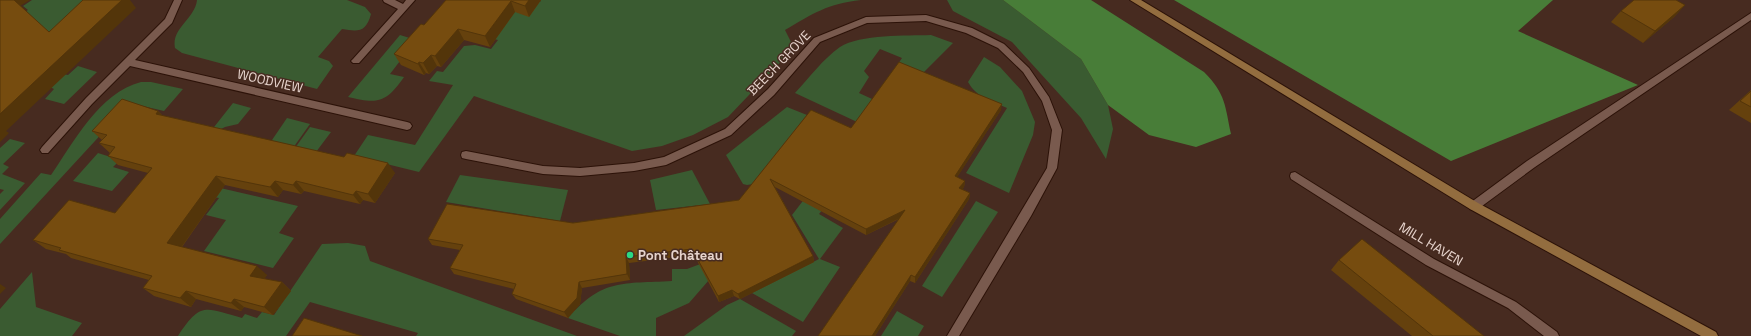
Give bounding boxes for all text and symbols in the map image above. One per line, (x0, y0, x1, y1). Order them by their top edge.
street label: BEECH GROVE (744, 27, 814, 99)
street label: WOODVIEW (236, 65, 304, 97)
street label: MILL HAVEN (1396, 218, 1466, 270)
place label: Pont Château (638, 247, 723, 264)
marker: Pont Château (625, 250, 635, 260)

